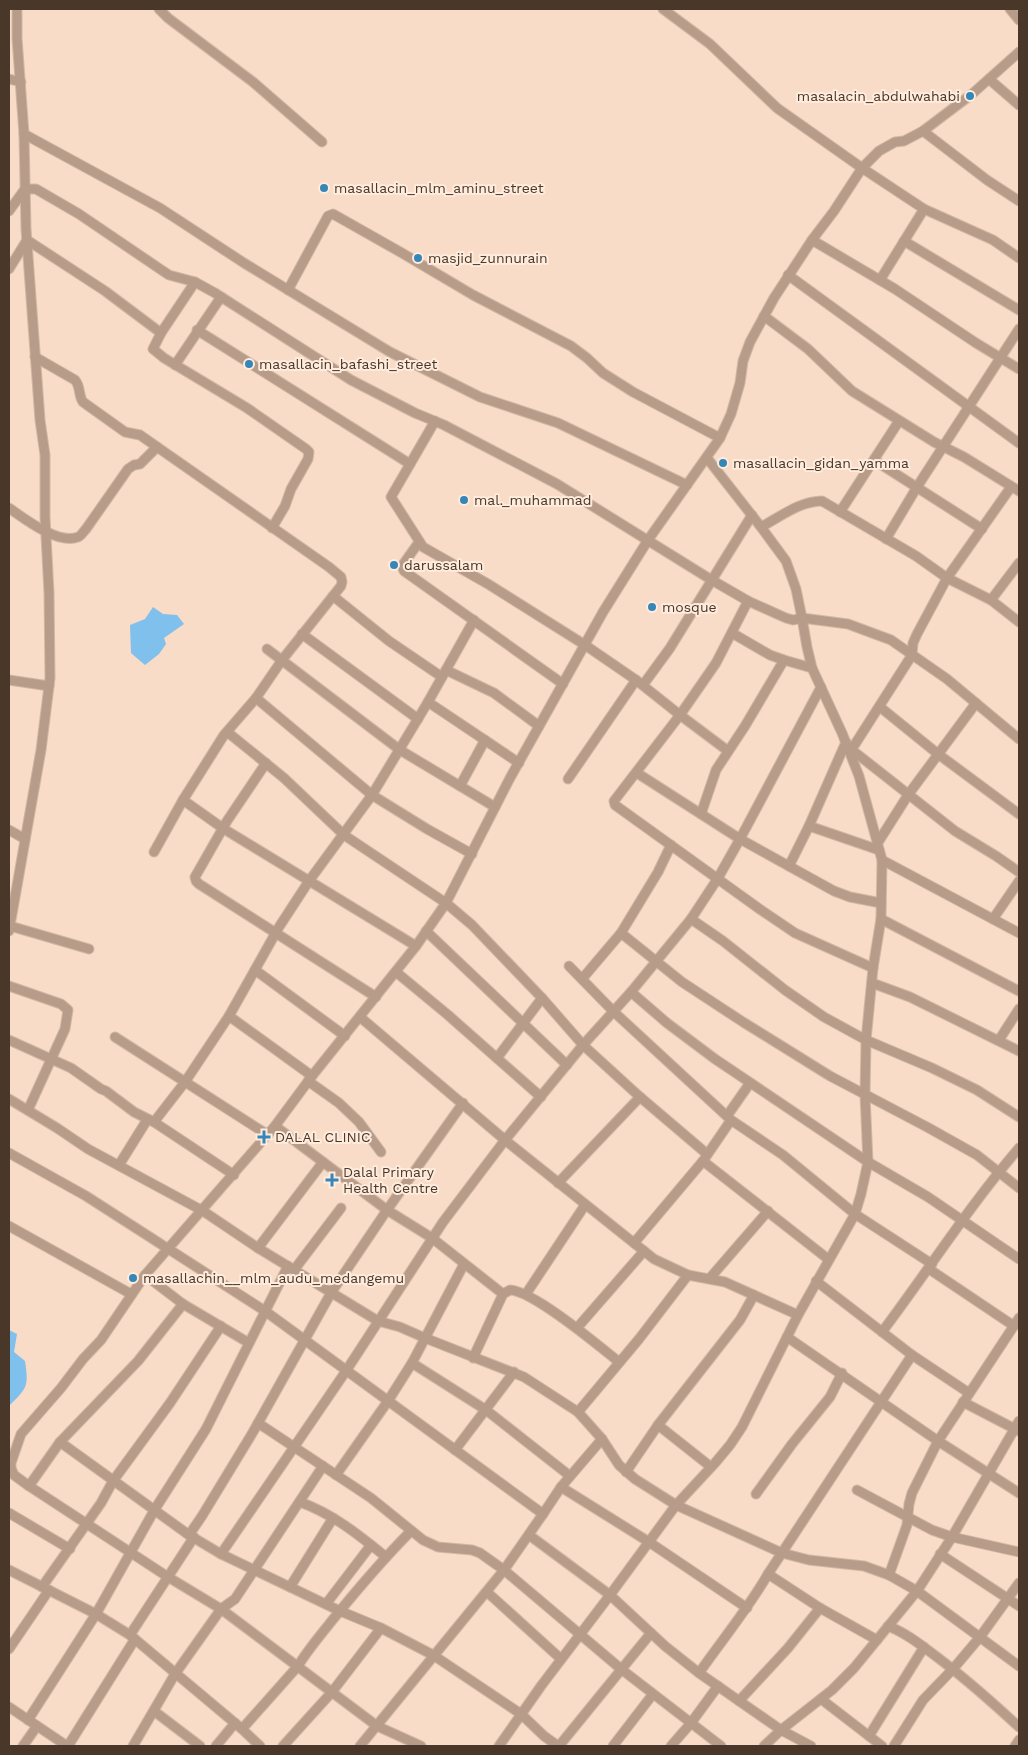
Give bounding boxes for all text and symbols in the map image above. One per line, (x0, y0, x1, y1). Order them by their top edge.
place label: masalacin_abdulwahabi (797, 88, 960, 104)
marker: masalacin_abdulwahabi (964, 90, 976, 102)
place label: masallacin_mlm_aminu_street (334, 180, 544, 196)
marker: masallacin_mlm_aminu_street (318, 182, 330, 194)
place label: masjid_zunnurain (428, 250, 548, 266)
marker: masjid_zunnurain (412, 252, 424, 264)
place label: masallacin_bafashi_street (259, 356, 437, 372)
marker: masallacin_bafashi_street (243, 358, 255, 370)
place label: masallacin_gidan_yamma (733, 455, 909, 471)
marker: masallacin_gidan_yamma (717, 457, 729, 469)
place label: mal._muhammad (474, 492, 592, 508)
marker: mal._muhammad (458, 494, 470, 506)
place label: darussalam (404, 557, 483, 573)
marker: darussalam (388, 559, 400, 571)
place label: mosque (662, 599, 717, 615)
marker: mosque (646, 601, 658, 613)
place label: DALAL CLINIC (275, 1129, 371, 1145)
marker: DALAL CLINIC (257, 1130, 271, 1144)
place label: Dalal Primary Health Centre (343, 1164, 438, 1196)
marker: Dalal Primary Health Centre (325, 1173, 339, 1187)
place label: masallachin__mlm_audu_medangemu (143, 1270, 404, 1286)
marker: masallachin__mlm_audu_medangemu (127, 1272, 139, 1284)

